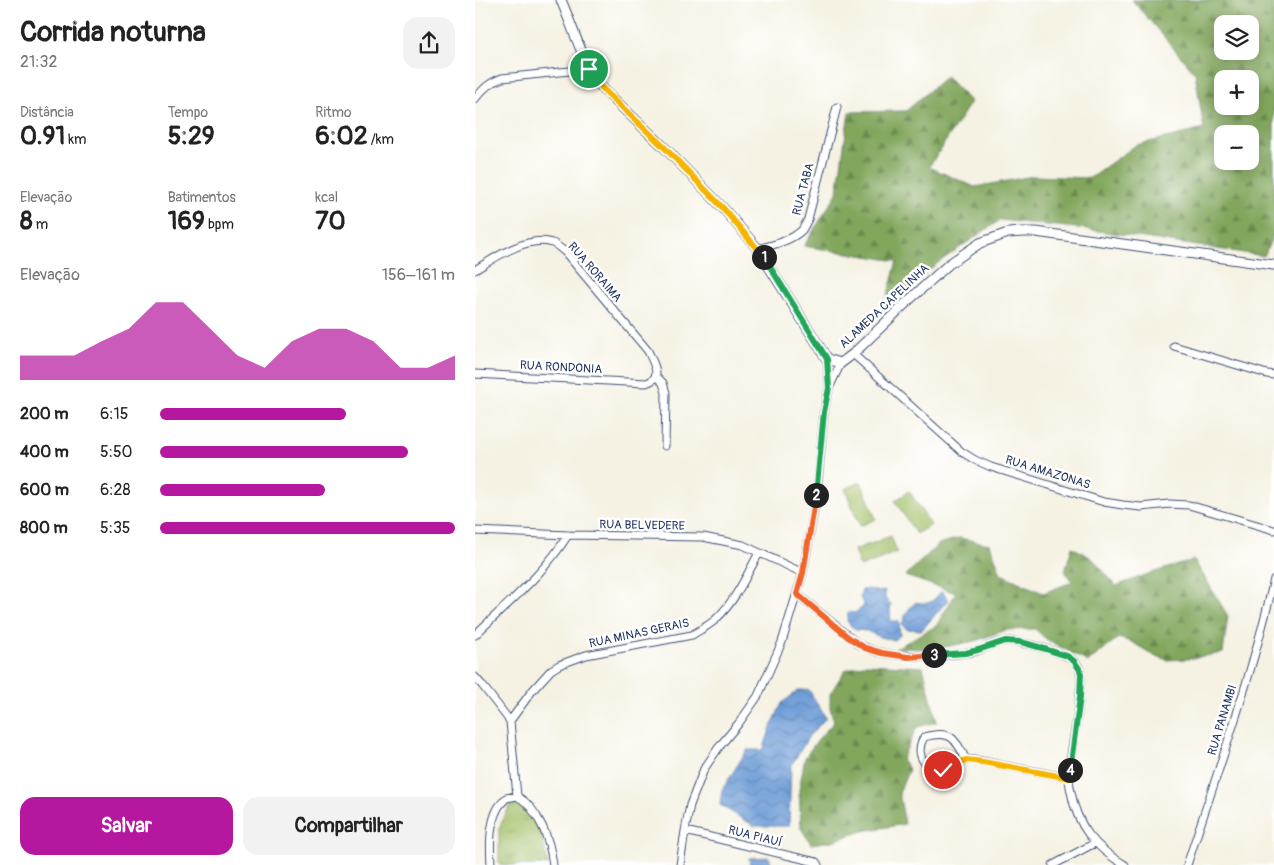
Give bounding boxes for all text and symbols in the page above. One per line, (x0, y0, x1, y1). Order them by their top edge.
text: Corrida noturna (20, 15, 206, 50)
map controls (1214, 15, 1259, 170)
button: layers (1214, 15, 1259, 60)
button: share (403, 17, 455, 69)
pin (568, 48, 610, 90)
text: 21:32 (20, 52, 57, 72)
icon: arrive (575, 55, 603, 83)
button: + (1214, 70, 1259, 115)
text: Distância (20, 104, 74, 121)
text: Tempo (168, 104, 208, 121)
text: Ritmo (315, 104, 352, 121)
text: 0.91 (20, 121, 65, 152)
text: 5:29 (168, 121, 215, 152)
text: 6:02 (315, 121, 368, 152)
button: − (1214, 125, 1259, 170)
text: km (65, 131, 87, 148)
text: /km (368, 131, 394, 148)
street label: RUA TABA (789, 161, 818, 217)
text: Elevação (20, 189, 72, 206)
text: Batimentos (168, 189, 236, 206)
text: kcal (315, 189, 338, 206)
text: 8 (20, 206, 33, 237)
text: 169 (168, 206, 205, 237)
text: 70 (315, 206, 346, 237)
text: m (33, 216, 48, 233)
text: bpm (205, 216, 234, 233)
street label: RUA RORAIMA (565, 239, 625, 305)
pin: 1 (751, 244, 777, 270)
text: 1 (762, 249, 767, 266)
street label: ALAMEDA CAPELINHA (836, 261, 932, 352)
text: Elevação (20, 265, 80, 285)
text: 156–161 m (382, 265, 455, 285)
street label: RUA RONDONIA (519, 358, 603, 377)
text: 200 m (20, 404, 68, 424)
text: 6:15 (100, 404, 129, 424)
text: 400 m (20, 442, 69, 462)
text: 5:50 (100, 442, 133, 462)
street label: RUA AMAZONAS (1003, 452, 1092, 493)
text: 600 m (20, 480, 69, 500)
text: 6:28 (100, 480, 131, 500)
pin: 2 (803, 482, 829, 508)
text: 2 (813, 487, 820, 504)
street label: RUA BELVEDERE (599, 517, 685, 534)
text: 800 m (20, 518, 68, 538)
text: 5:35 (100, 518, 131, 538)
street label: RUA MINAS GERAIS (588, 616, 691, 651)
pin: 3 (921, 642, 947, 668)
text: 3 (931, 647, 938, 664)
street label: RUA PANAMBI (1205, 683, 1240, 757)
pin (922, 749, 964, 791)
icon: check (929, 756, 957, 784)
pin: 4 (1057, 758, 1083, 782)
text: 4 (1066, 762, 1075, 779)
button: Salvar (20, 797, 233, 855)
button: Compartilhar (243, 797, 455, 855)
street label: RUA PIAUÍ (727, 822, 784, 850)

